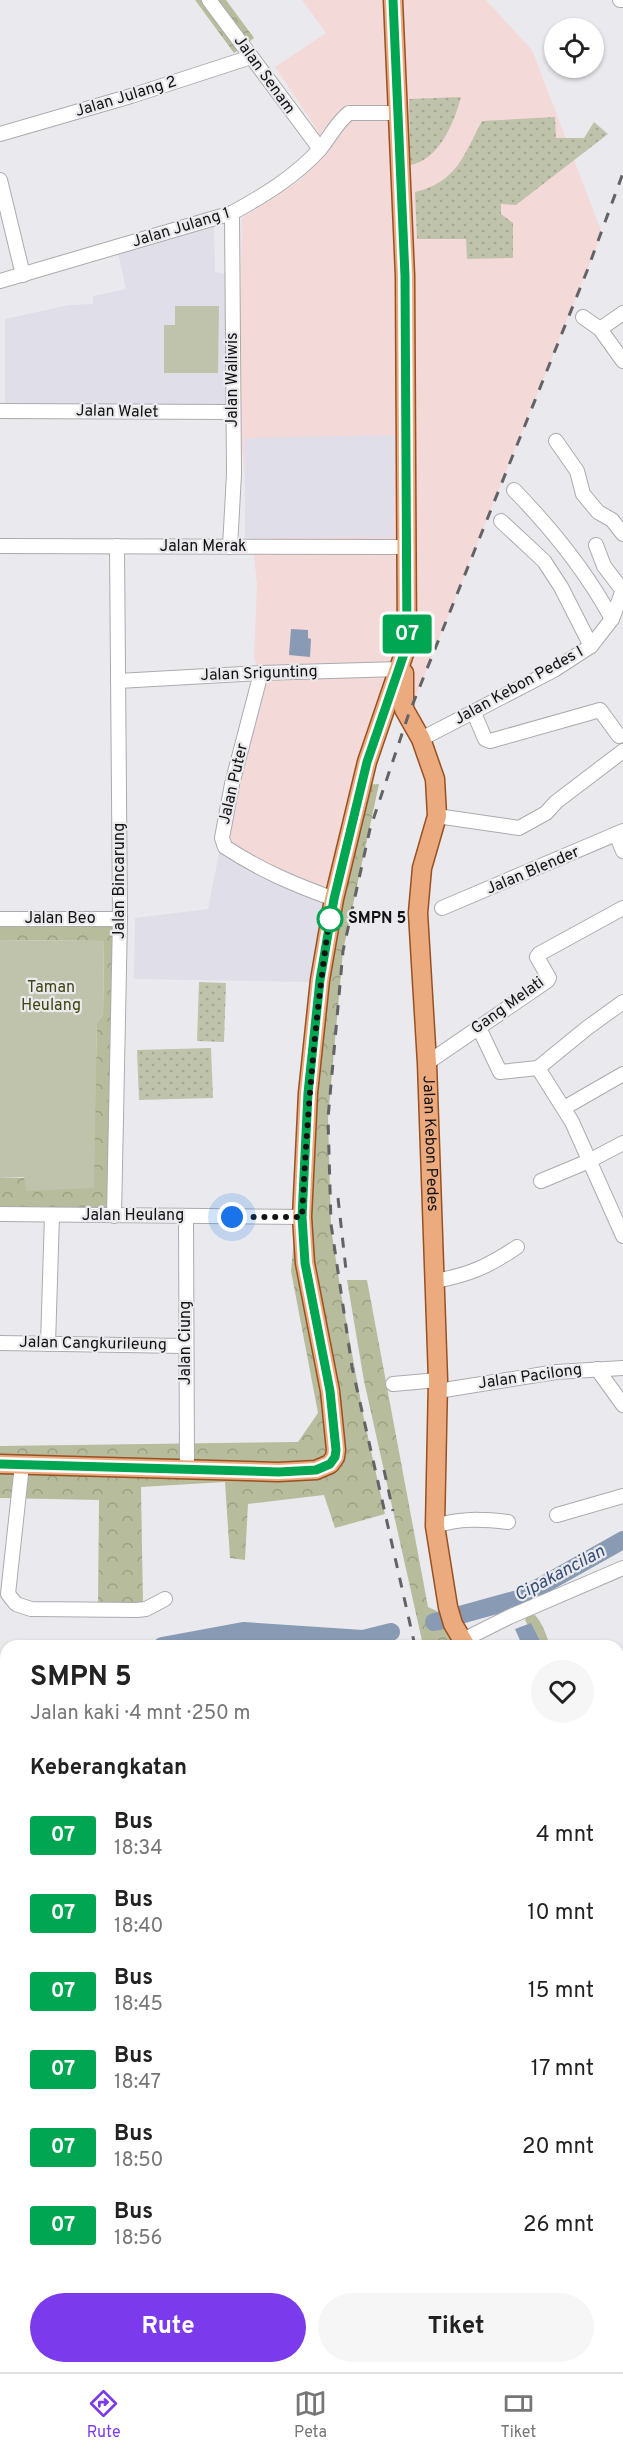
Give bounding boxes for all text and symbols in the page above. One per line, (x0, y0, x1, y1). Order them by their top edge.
map controls (544, 18, 604, 78)
button: locate (544, 18, 604, 78)
street label: Jalan Senam (229, 32, 299, 118)
street label: Jalan Julang 2 (73, 72, 179, 122)
street label: Jalan Julang 1 (130, 204, 232, 252)
street label: Jalan Waliwis (223, 332, 243, 428)
street label: Jalan Walet (76, 401, 158, 423)
street label: Jalan Merak (159, 537, 247, 557)
line badge: 07 (380, 614, 434, 654)
text: 07 (395, 621, 419, 648)
street label: Jalan Kebon Pedes I (451, 642, 587, 730)
street label: Jalan Srigunting (200, 662, 318, 686)
street label: Jalan Puter (215, 742, 253, 826)
street label: Jalan Bincarung (110, 823, 130, 939)
street label: Jalan Blender (483, 842, 583, 900)
marker: SMPN 5 (317, 906, 343, 932)
street label: Jalan Beo (24, 909, 96, 929)
place label: SMPN 5 (348, 909, 406, 929)
street label: Gang Melati (468, 973, 548, 1039)
park label: Taman Heulang (21, 978, 81, 1016)
street label: Jalan Kebon Pedes (417, 1075, 442, 1212)
your location (217, 1202, 247, 1232)
street label: Jalan Heulang (82, 1206, 184, 1226)
street label: Jalan Ciung (176, 1301, 196, 1385)
street label: Jalan Cangkurileung (19, 1333, 167, 1355)
street label: Jalan Pacilong (477, 1360, 583, 1394)
water label: Cipakancilan (511, 1540, 609, 1607)
text: SMPN 5 (30, 1660, 132, 1696)
button: heart (531, 1660, 594, 1723)
text: Jalan kaki · 4 mnt · 250 m (30, 1701, 251, 1727)
text: Keberangkatan (30, 1755, 187, 1782)
text: Bus (114, 1809, 153, 1836)
text: 07 (51, 1822, 75, 1849)
text: 4 mnt (536, 1822, 594, 1849)
text: 18:34 (114, 1836, 163, 1862)
text: Bus (114, 1887, 153, 1914)
text: 07 (51, 1900, 75, 1927)
text: 10 mnt (527, 1900, 594, 1927)
text: 18:40 (114, 1914, 163, 1940)
text: Bus (114, 1965, 153, 1992)
text: 07 (51, 1978, 75, 2005)
text: 15 mnt (528, 1978, 594, 2005)
text: 18:45 (114, 1992, 163, 2018)
text: Bus (114, 2043, 153, 2070)
text: 07 (51, 2056, 75, 2083)
text: 17 mnt (531, 2056, 594, 2083)
text: 18:47 (114, 2070, 161, 2096)
text: Bus (114, 2121, 153, 2148)
text: 07 (51, 2134, 75, 2161)
text: 20 mnt (522, 2134, 594, 2161)
text: 18:50 (114, 2148, 163, 2174)
text: Bus (114, 2199, 153, 2226)
text: 07 (51, 2212, 75, 2239)
text: 26 mnt (523, 2212, 594, 2239)
text: 18:56 (114, 2226, 163, 2252)
button: Rute (30, 2293, 306, 2362)
button: Tiket (318, 2293, 594, 2362)
tab: Rute (87, 2387, 121, 2443)
tab: Peta (294, 2387, 327, 2443)
tab: Tiket (500, 2387, 536, 2443)

